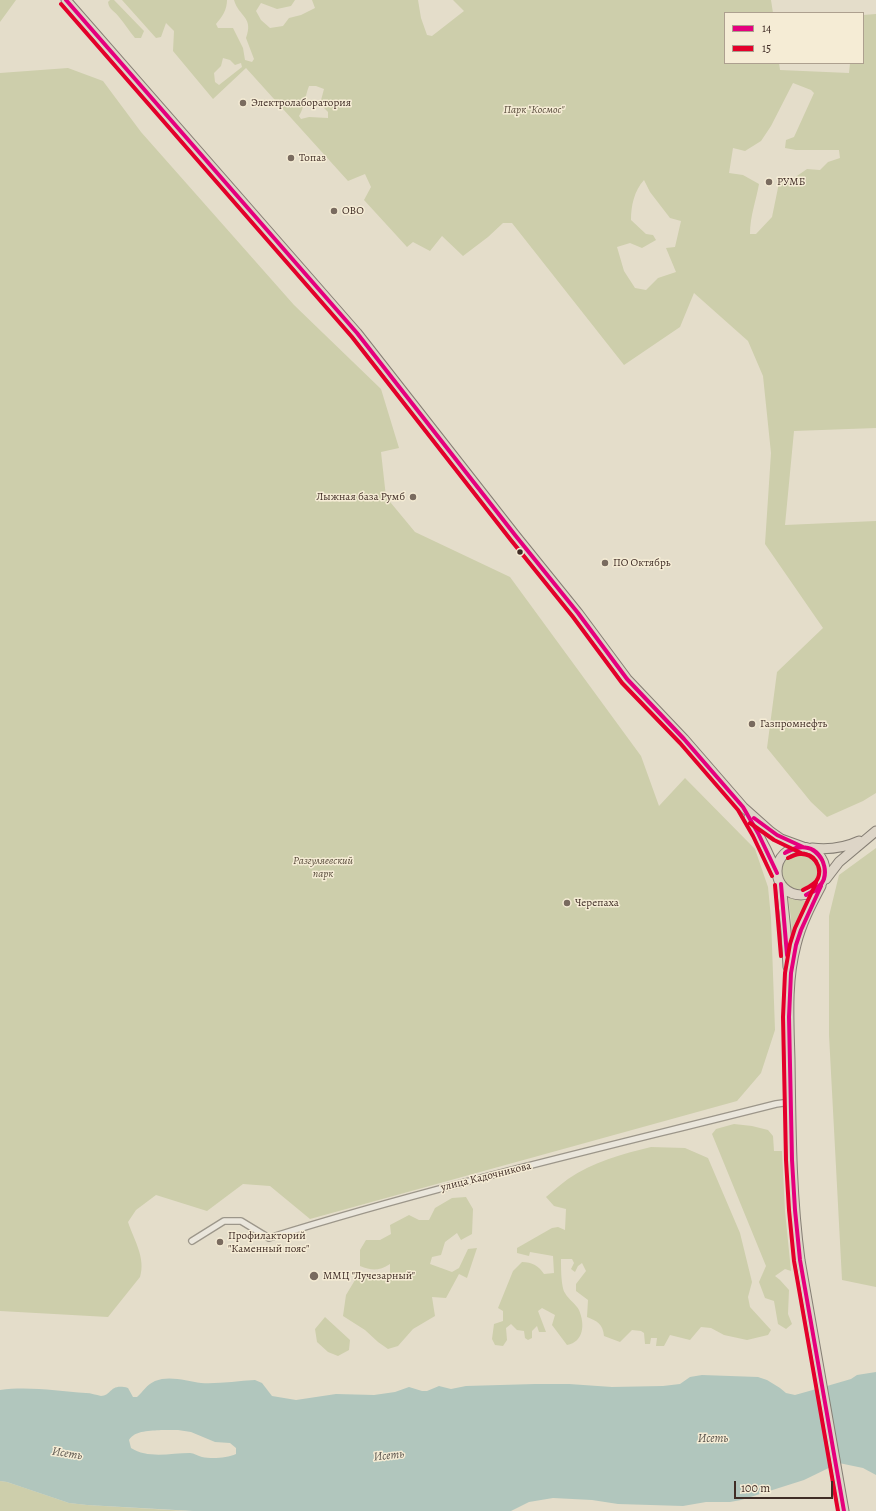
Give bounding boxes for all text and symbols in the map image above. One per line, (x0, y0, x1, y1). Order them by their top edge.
legend (724, 12, 864, 64)
text: 14 (762, 20, 772, 36)
text: 15 (762, 40, 771, 56)
place label: Электролаборатория (251, 96, 351, 110)
marker: Электролаборатория (238, 98, 248, 108)
park label: Парк "Космос" (503, 103, 565, 117)
place label: Топаз (299, 151, 326, 165)
marker: Топаз (286, 153, 296, 163)
place label: РУМБ (777, 175, 805, 189)
marker: РУМБ (764, 177, 774, 187)
place label: ОВО (342, 204, 364, 218)
marker: ОВО (329, 206, 339, 216)
place label: Лыжная база Румб (316, 490, 405, 504)
marker: Лыжная база Румб (408, 492, 418, 502)
unlabelled marker (515, 547, 525, 557)
place label: ПО Октябрь (613, 556, 670, 570)
marker: ПО Октябрь (600, 558, 610, 568)
place label: Газпромнефть (760, 717, 827, 731)
marker: Газпромнефть (747, 719, 757, 729)
park label: Разгуляевский парк (293, 854, 353, 880)
place label: Черепаха (575, 896, 619, 910)
marker: Черепаха (562, 898, 572, 908)
street label: улица Кадочникова (439, 1159, 533, 1195)
place label: Профилакторий "Каменный пояс" (228, 1229, 309, 1255)
marker: Профилакторий "Каменный пояс" (215, 1237, 225, 1247)
place label: ММЦ "Лучезарный" (323, 1269, 415, 1283)
marker: ММЦ "Лучезарный" (308, 1270, 320, 1282)
water label: Исеть (698, 1432, 728, 1446)
water label: Исеть (51, 1444, 83, 1464)
water label: Исеть (373, 1447, 405, 1465)
scale bar (736, 1473, 835, 1499)
text: 100 m (741, 1480, 770, 1496)

